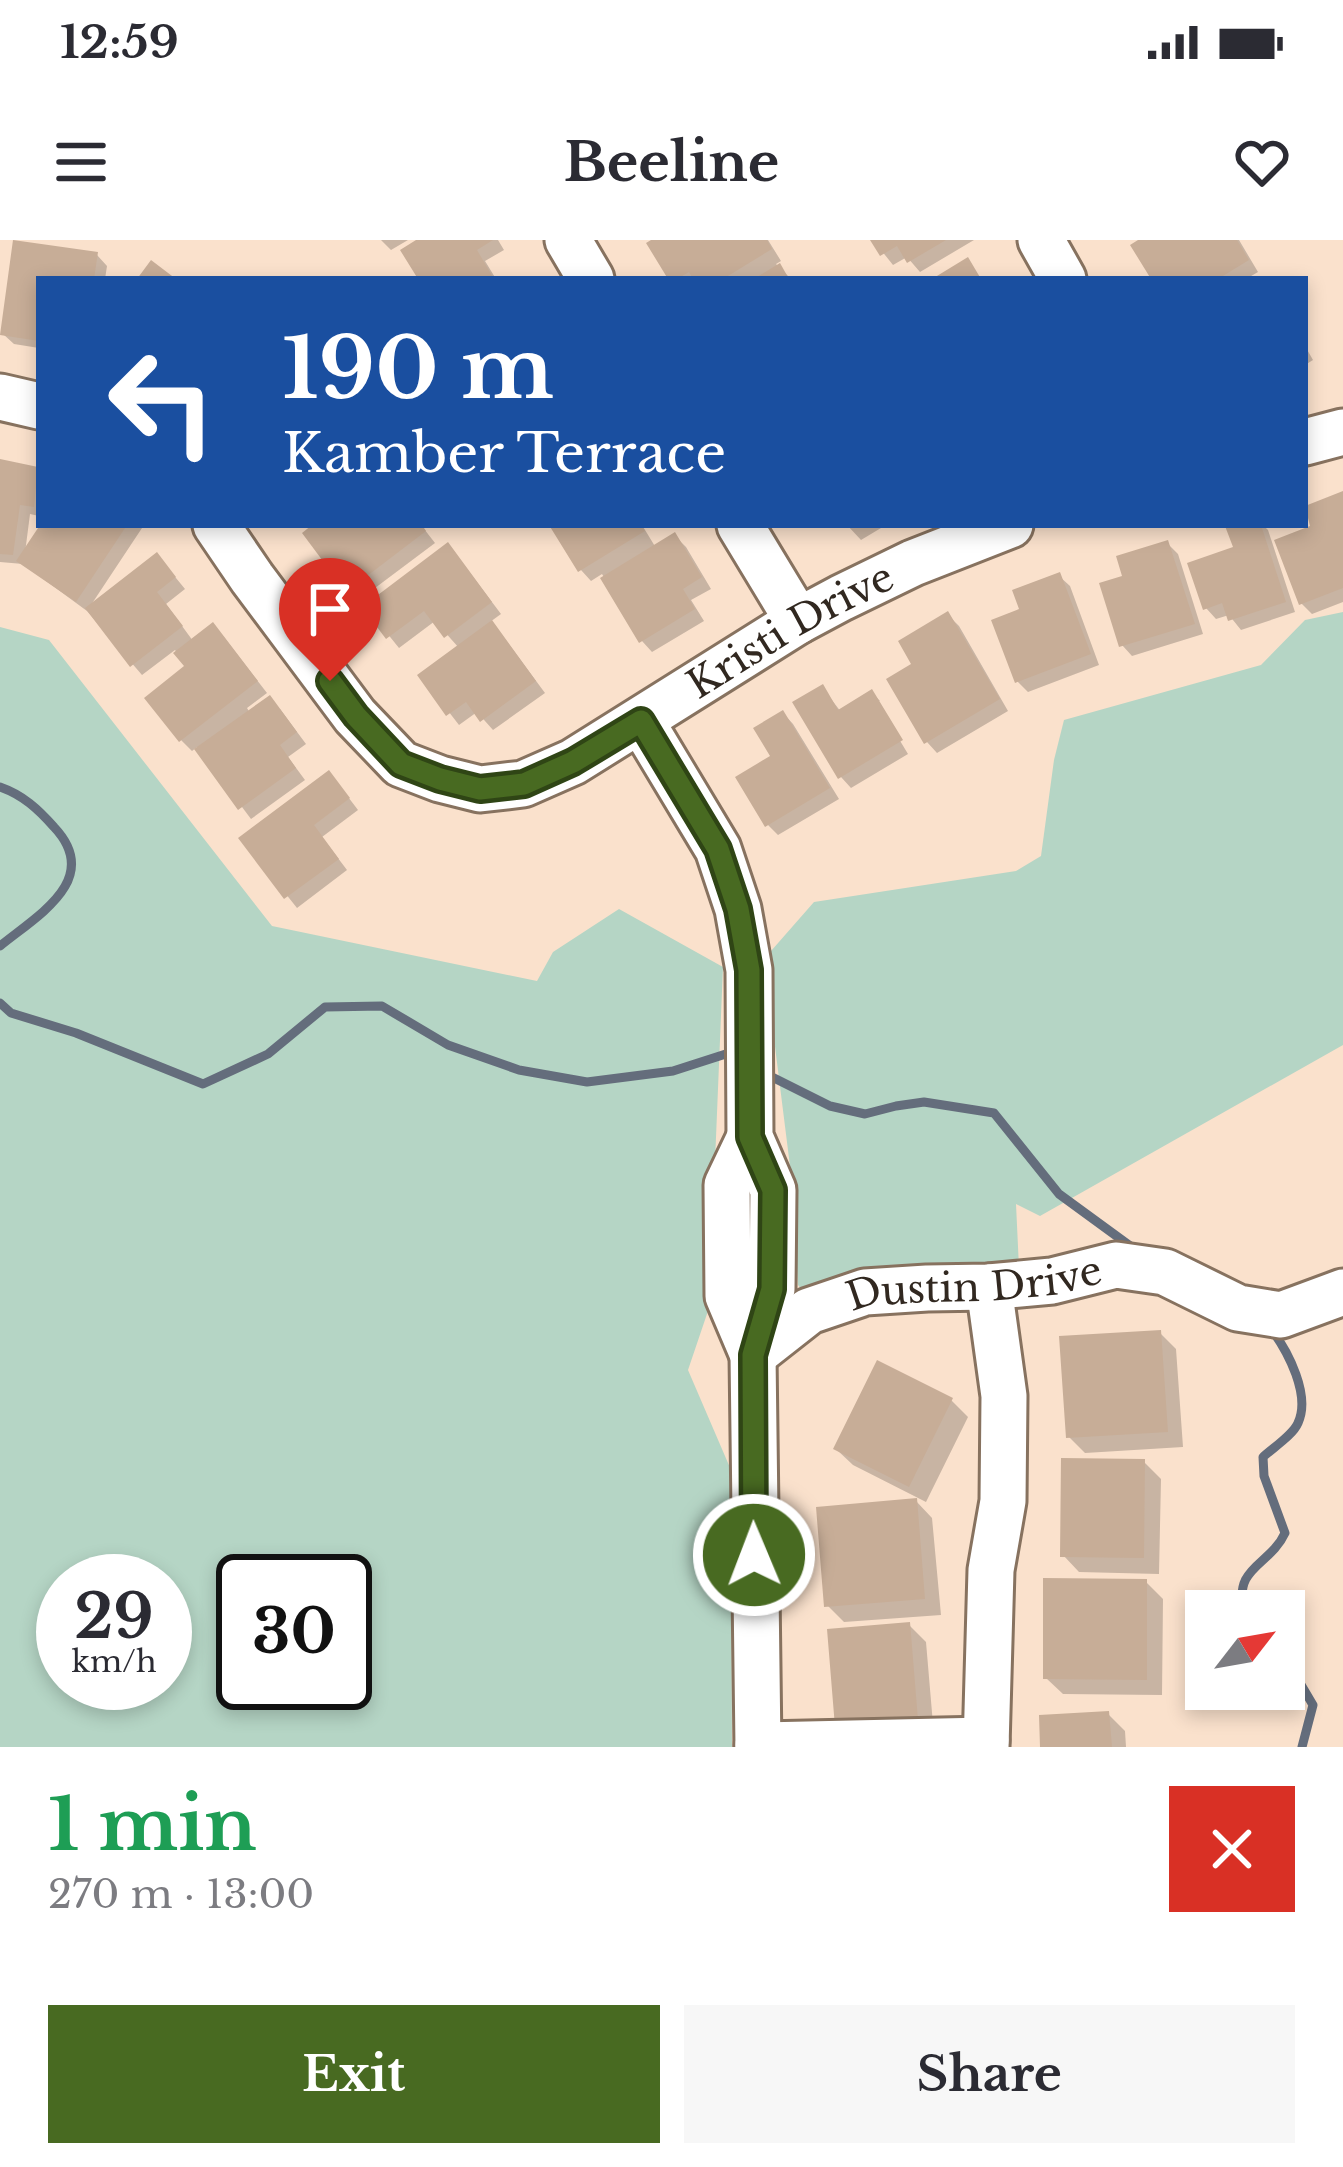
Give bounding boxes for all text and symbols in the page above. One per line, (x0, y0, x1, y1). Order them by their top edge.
text: 12:59 (60, 14, 179, 70)
icon: menu (48, 129, 114, 195)
text: Beeline (564, 129, 779, 196)
icon: heart (1229, 129, 1295, 195)
text: 190 m (282, 317, 554, 421)
icon: left (84, 324, 240, 480)
text: Kamber Terrace (282, 420, 726, 487)
street label: Kristi Drive (678, 552, 902, 709)
pin (279, 558, 381, 681)
icon: arrive (297, 576, 363, 642)
street label: Dustin Drive (840, 1245, 1107, 1321)
position arrow (691, 1492, 817, 1618)
speed limit sign: 30 (216, 1554, 372, 1710)
text: 29 (74, 1580, 154, 1654)
north arrow (1185, 1590, 1305, 1710)
map controls (1185, 1590, 1305, 1710)
text: km/h (71, 1643, 157, 1680)
text: 1 min (48, 1780, 257, 1869)
button: close (1169, 1786, 1295, 1912)
text: 270 m · 13:00 (48, 1870, 314, 1919)
button: Exit (48, 2005, 660, 2143)
button: Share (684, 2005, 1295, 2143)

